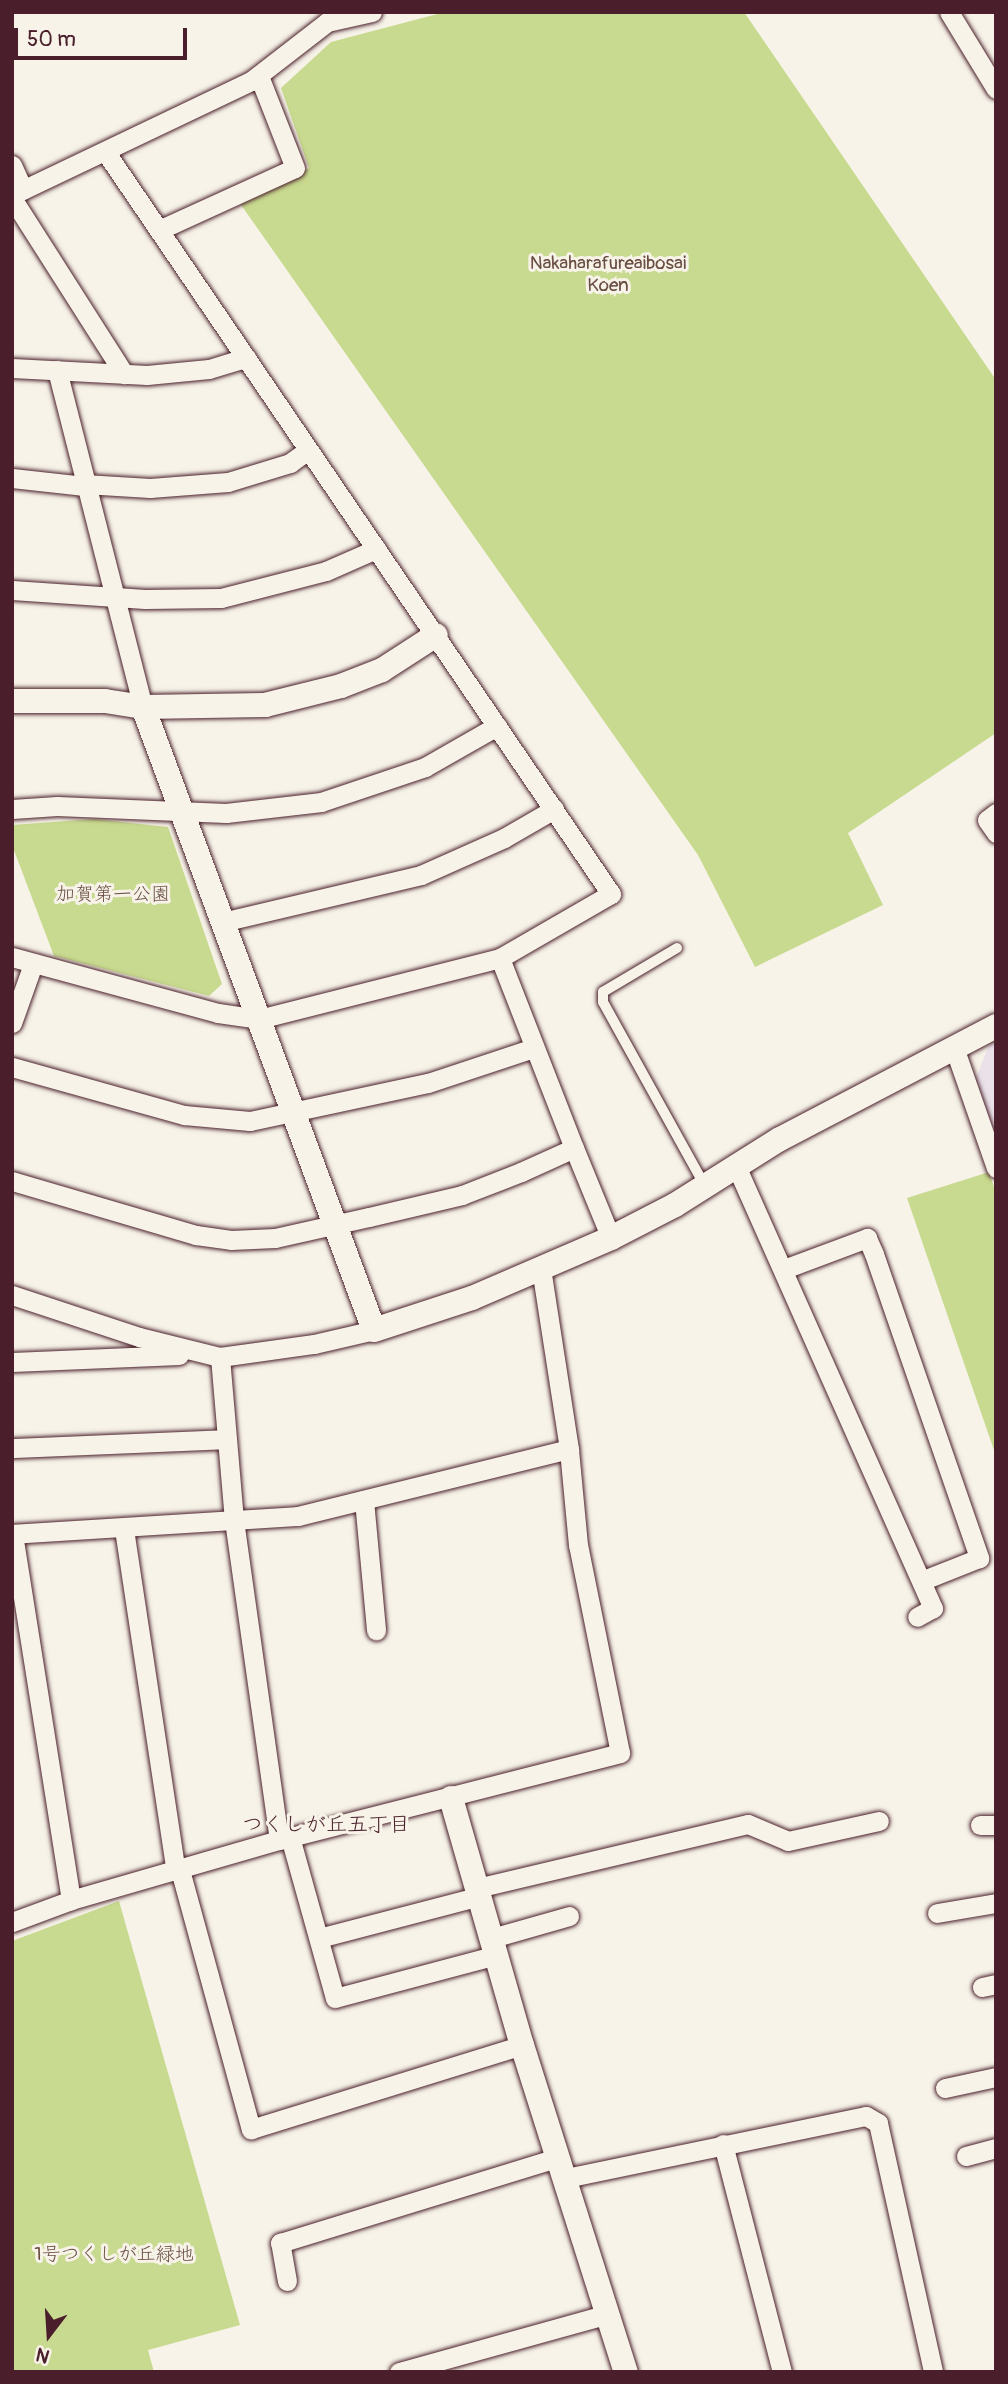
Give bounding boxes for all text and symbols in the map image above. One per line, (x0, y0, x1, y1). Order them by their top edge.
scale bar (18, 14, 191, 58)
text: 50 m (27, 26, 76, 53)
park label: Nakaharafureaibosai Koen (530, 253, 686, 297)
park label: 加賀第一公園 (56, 884, 170, 906)
district label: つくしが丘五丁目 (242, 1812, 410, 1838)
park label: 1号つくしが丘緑地 (34, 2244, 194, 2266)
north arrow (14, 2300, 84, 2370)
text: N (33, 2342, 53, 2368)

